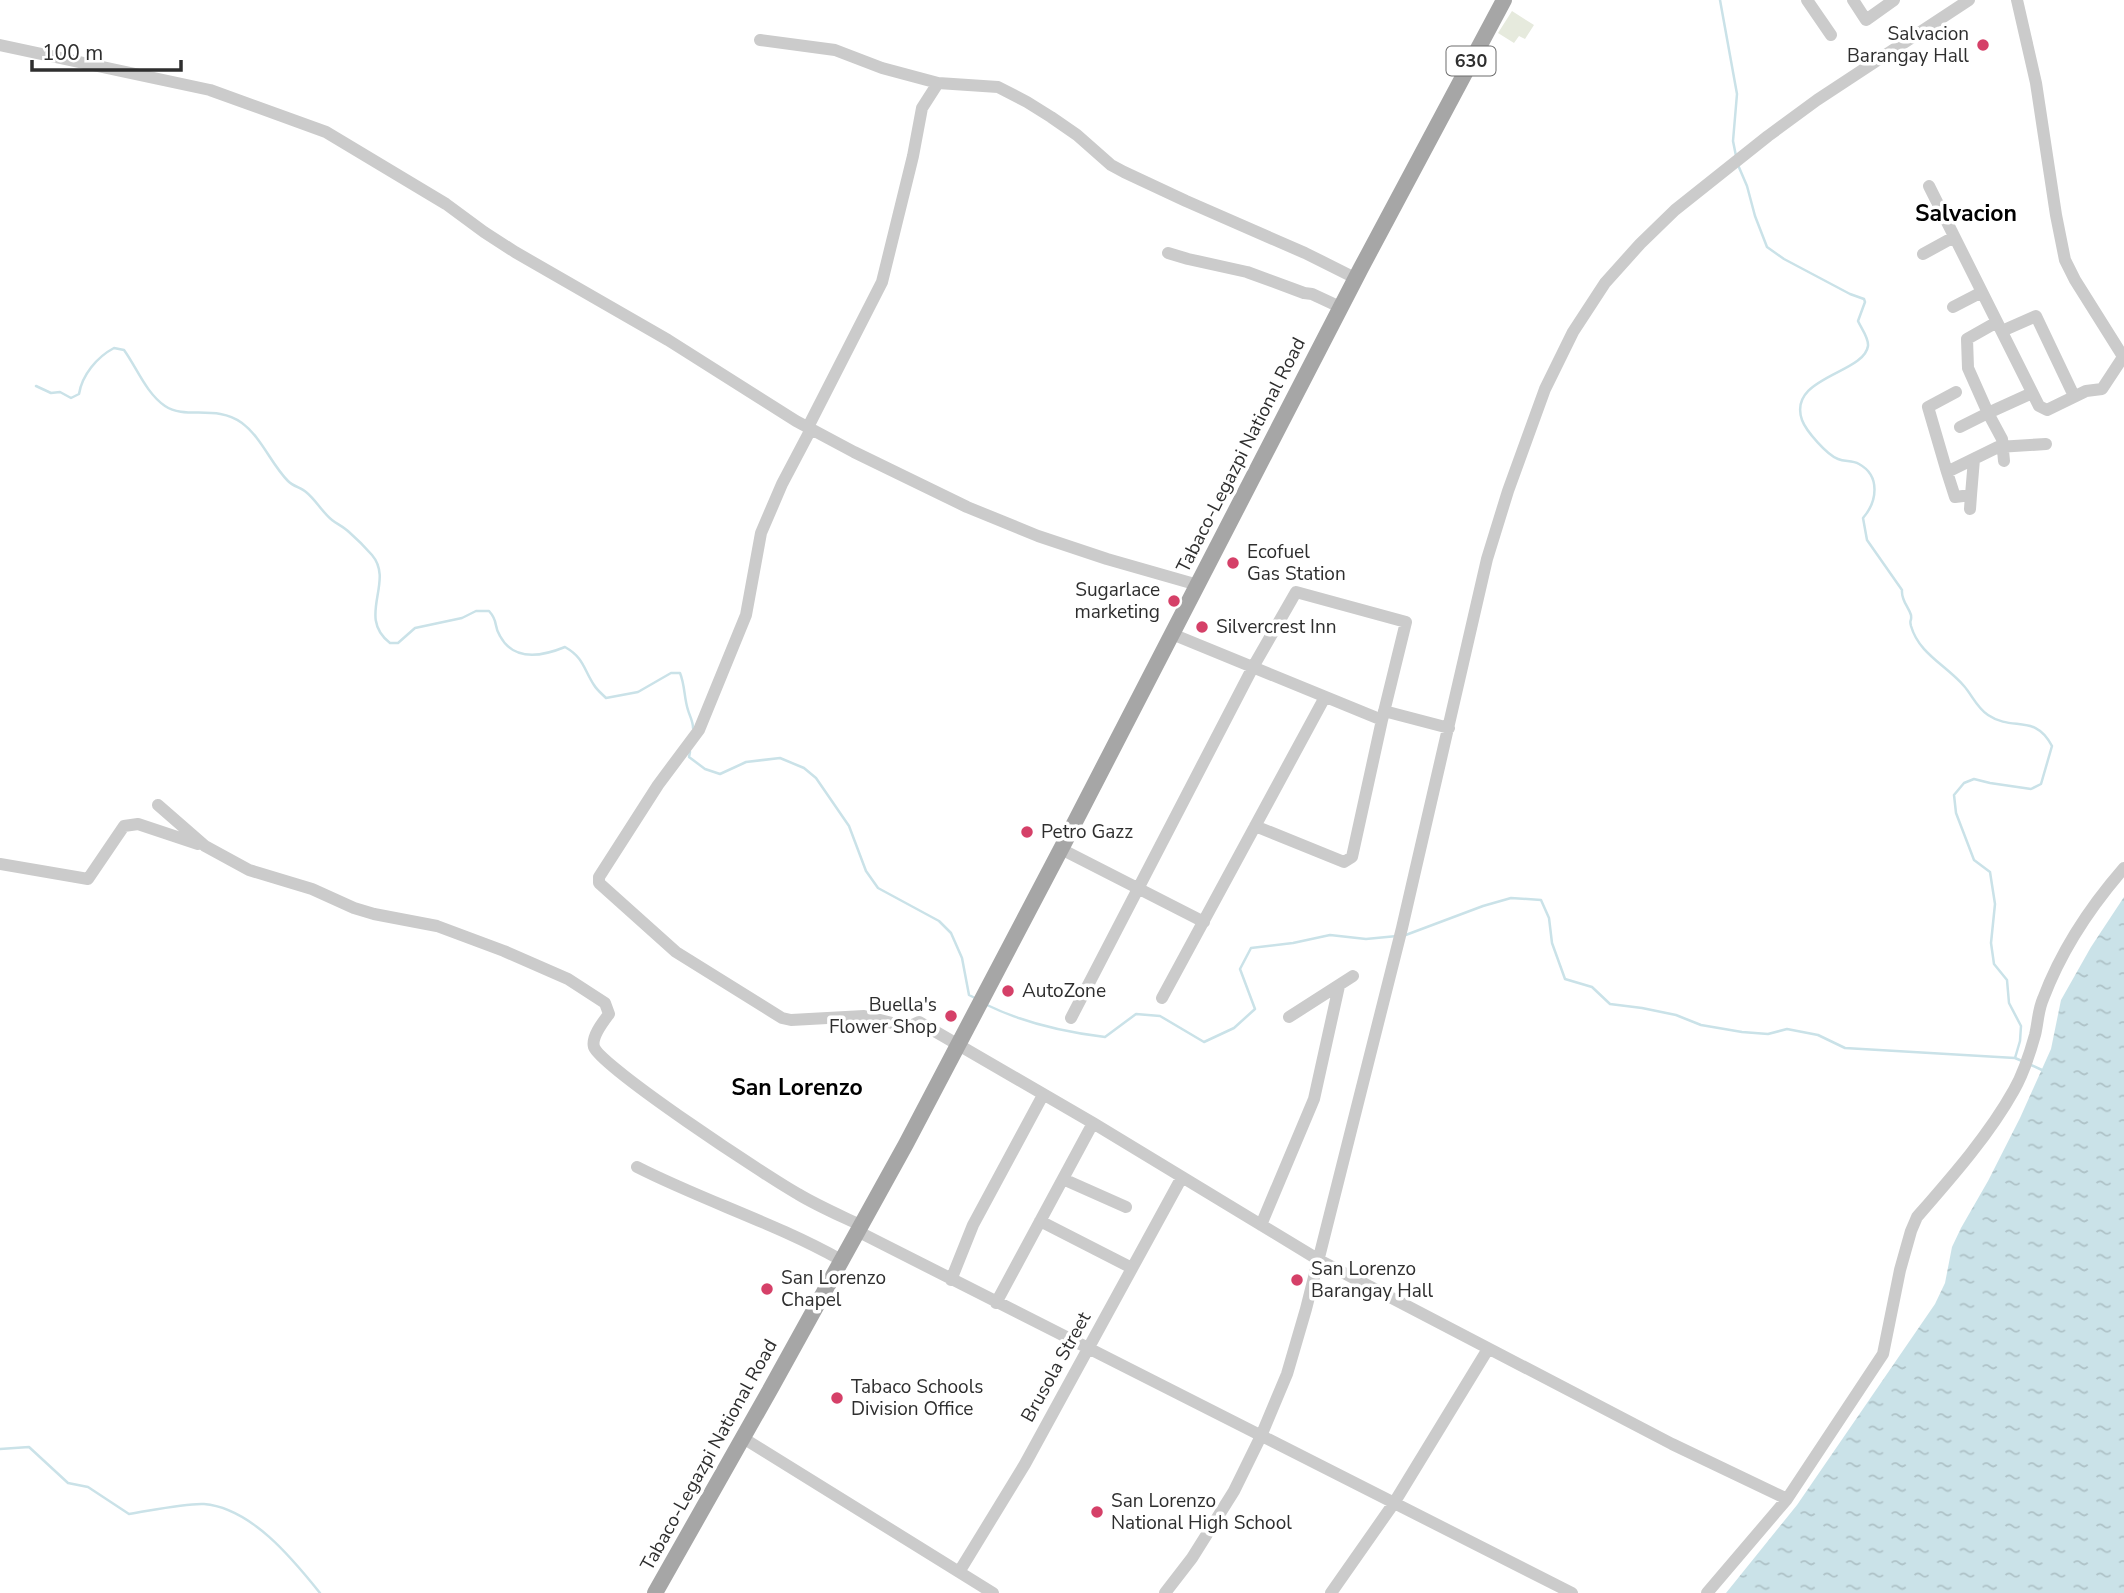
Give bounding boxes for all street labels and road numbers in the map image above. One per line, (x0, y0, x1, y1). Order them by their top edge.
road number: 630 (1446, 46, 1496, 76)
street label: Tabaco-Legazpi National Road (1170, 333, 1312, 577)
street label: Brusola Street (1015, 1307, 1097, 1427)
street label: Tabaco-Legazpi National Road (634, 1335, 784, 1575)

